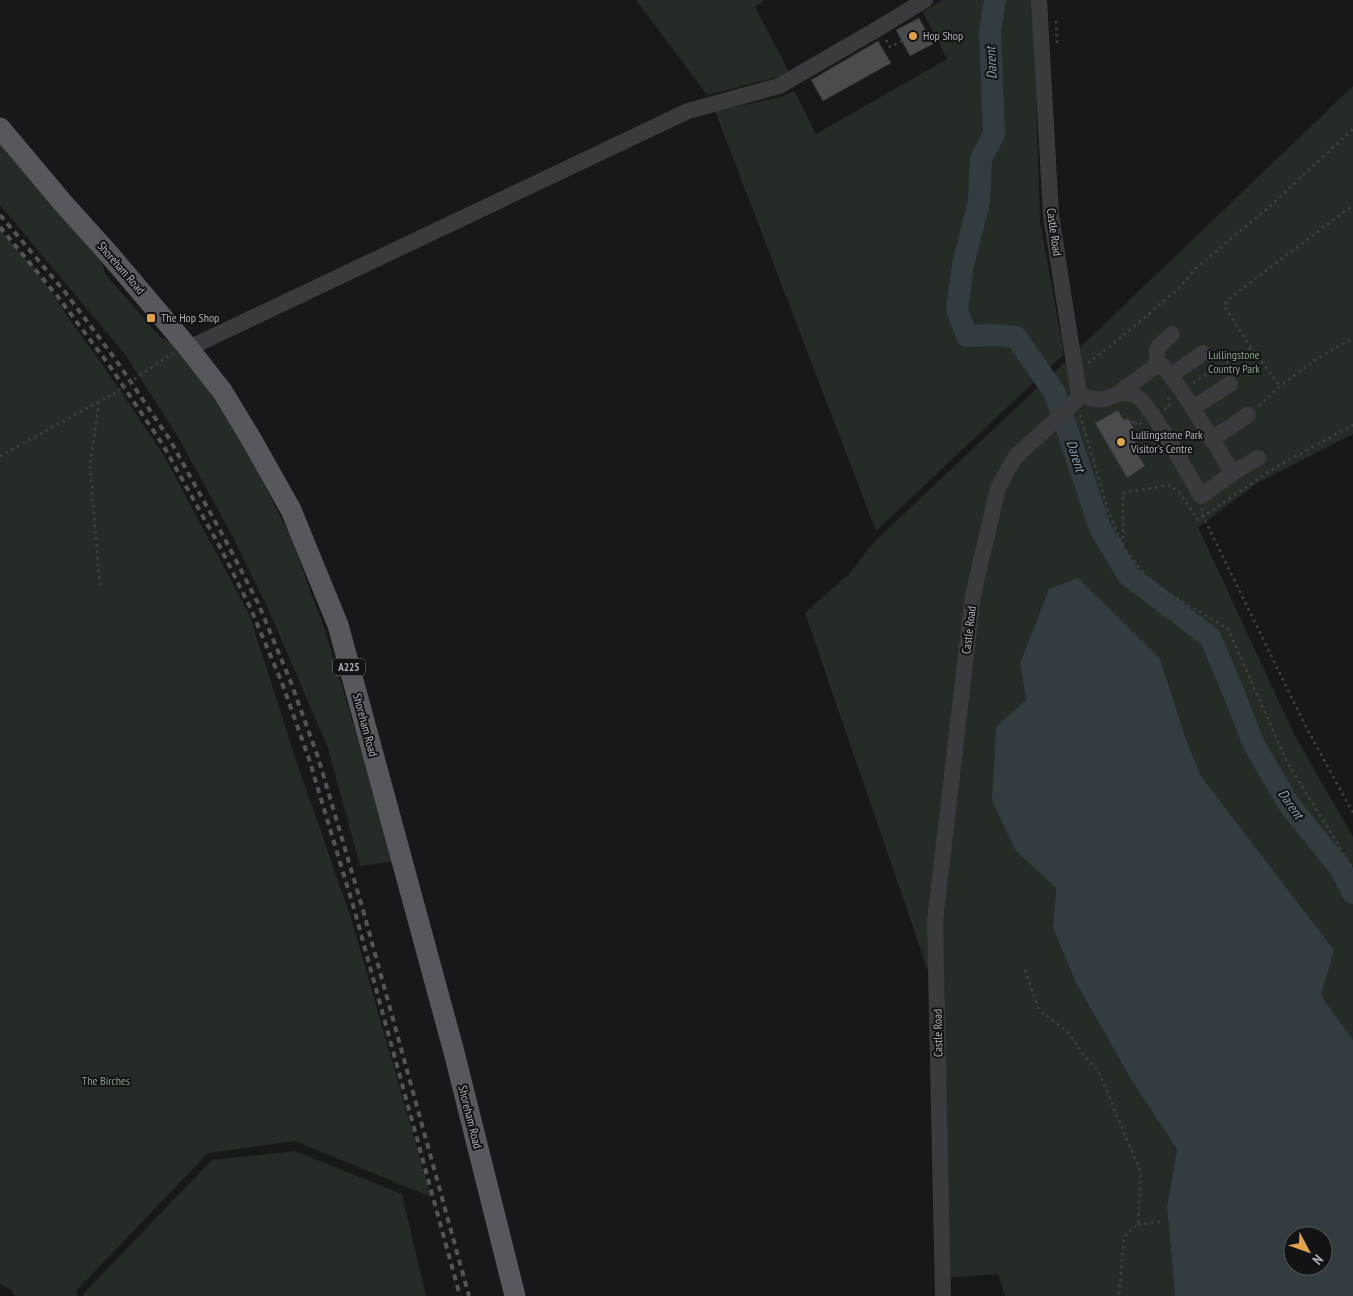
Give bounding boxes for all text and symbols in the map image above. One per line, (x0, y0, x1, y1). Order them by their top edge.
place label: Hop Shop (923, 28, 963, 43)
marker: Hop Shop (907, 30, 919, 42)
water label: Darent (981, 44, 1001, 80)
street label: Castle Road (1044, 207, 1065, 257)
street label: Shoreham Road (94, 238, 148, 297)
place label: The Hop Shop (161, 310, 219, 325)
marker: The Hop Shop (145, 312, 157, 324)
park label: Lullingstone Country Park (1208, 347, 1260, 376)
place label: Lullingstone Park Visitor's Centre (1130, 427, 1203, 456)
marker: Lullingstone Park Visitor's Centre (1115, 436, 1127, 448)
water label: Darent (1062, 438, 1090, 476)
street label: Castle Road (958, 605, 979, 655)
road number: A225 (333, 659, 365, 676)
street label: Shoreham Road (350, 692, 381, 758)
water label: Darent (1274, 785, 1309, 824)
street label: Castle Road (930, 1009, 945, 1057)
park label: The Birches (82, 1073, 130, 1088)
street label: Shoreham Road (455, 1084, 486, 1150)
north arrow (1283, 1226, 1333, 1276)
text: N (1309, 1251, 1327, 1268)

